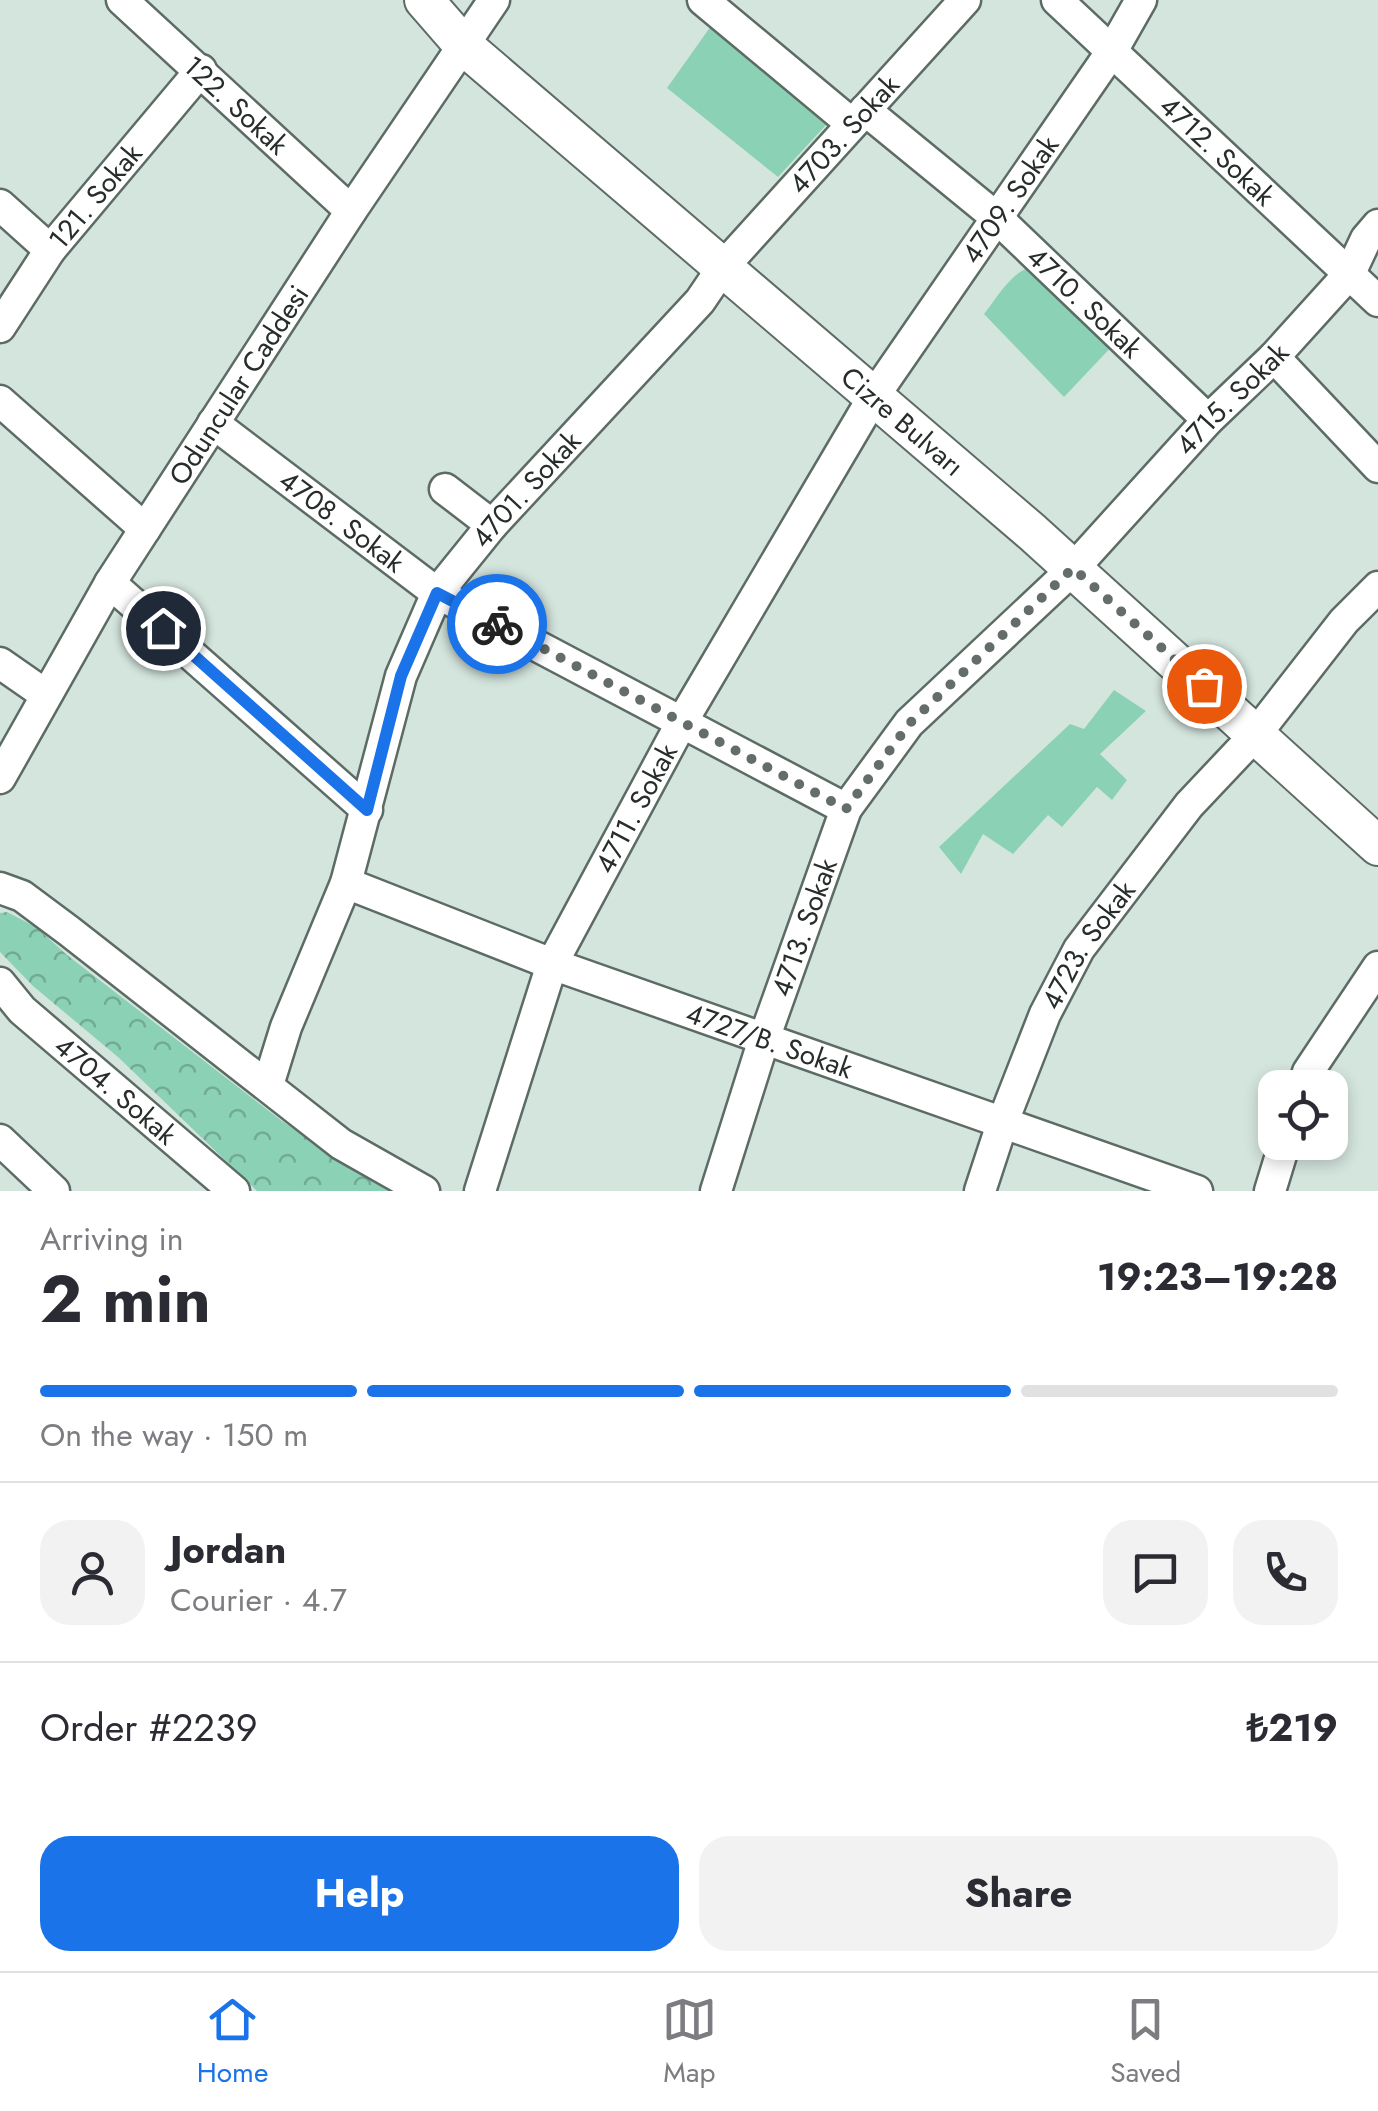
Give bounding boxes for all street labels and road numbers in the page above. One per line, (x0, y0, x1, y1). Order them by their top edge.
street label: 122. Sokak (174, 46, 298, 165)
street label: 4703. Sokak (779, 65, 909, 203)
street label: 4712. Sokak (1151, 86, 1285, 216)
street label: 4709. Sokak (951, 126, 1069, 272)
street label: 121. Sokak (39, 134, 152, 258)
street label: 4710. Sokak (1018, 237, 1152, 368)
street label: Oduncular Caddesi (158, 277, 318, 493)
street label: 4715. Sokak (1165, 333, 1298, 464)
street label: Cizre Bulvarı (832, 357, 973, 486)
street label: 4701. Sokak (461, 421, 591, 556)
street label: 4708. Sokak (271, 460, 414, 583)
street label: 4711. Sokak (584, 735, 688, 880)
street label: 4713. Sokak (760, 852, 848, 1002)
street label: 4723. Sokak (1030, 871, 1145, 1017)
street label: 4727/B. Sokak (681, 992, 859, 1089)
street label: 4704. Sokak (45, 1026, 186, 1155)

